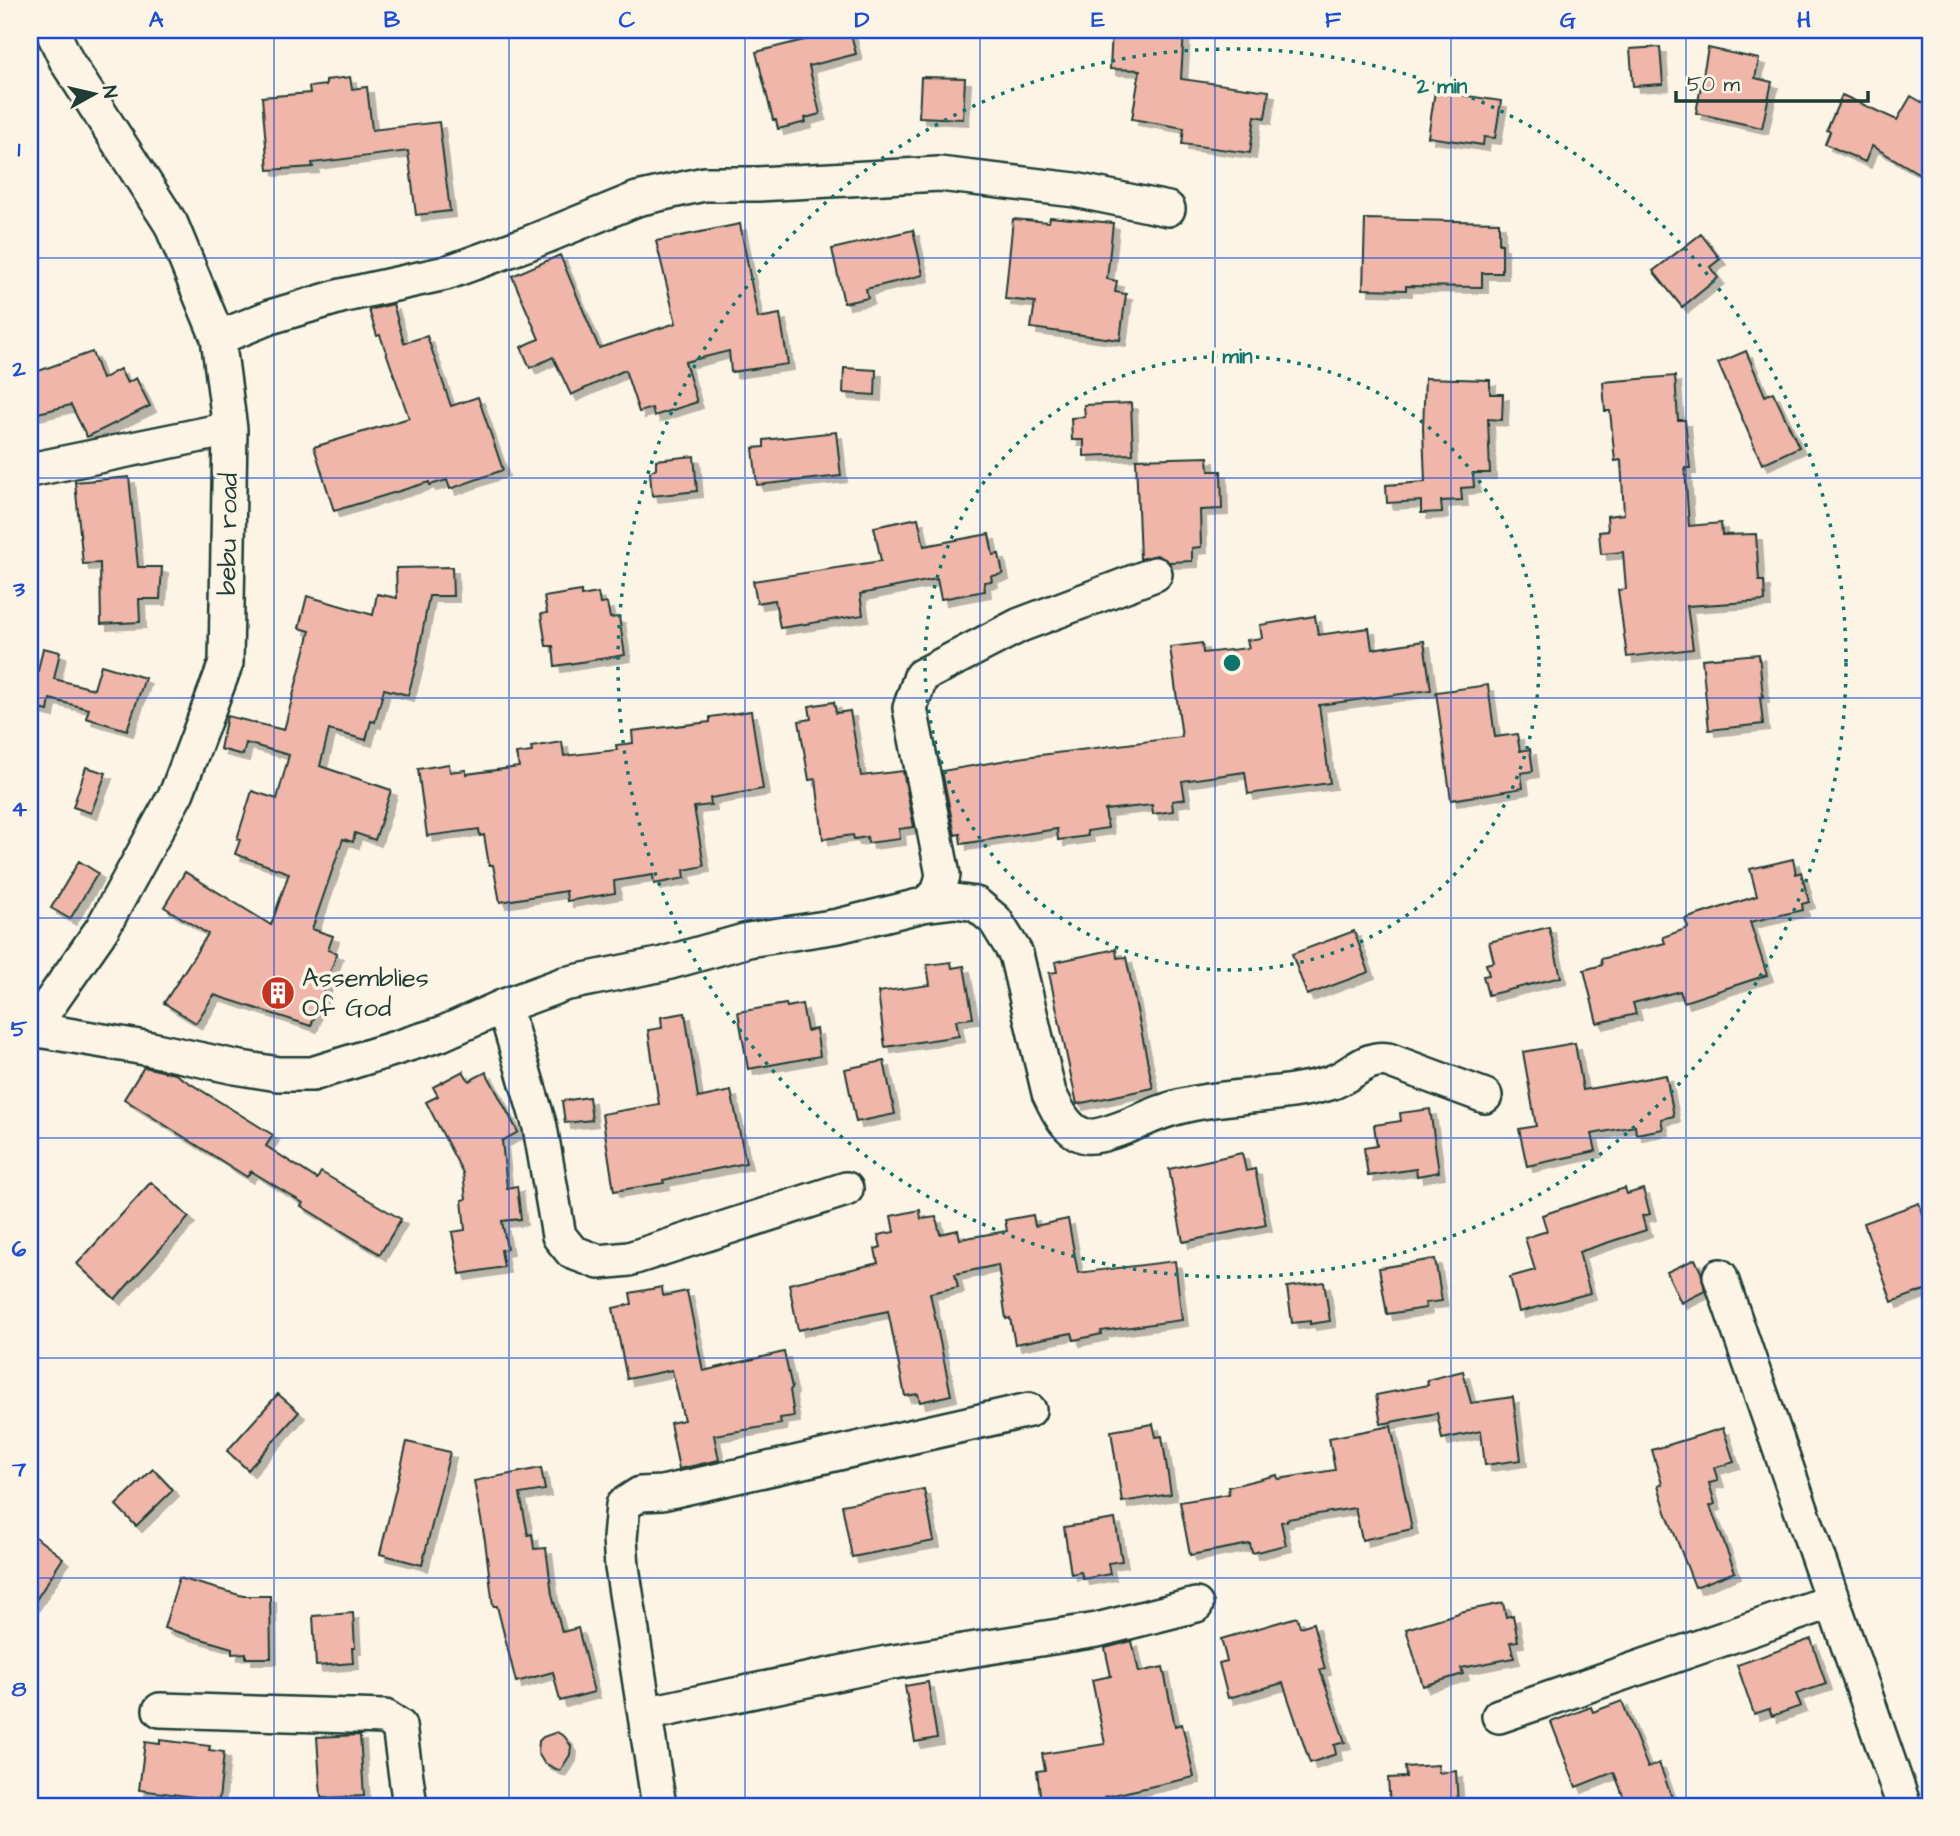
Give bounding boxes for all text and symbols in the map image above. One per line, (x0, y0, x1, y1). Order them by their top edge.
text: A (149, 4, 164, 36)
text: B (384, 4, 401, 36)
text: C (619, 4, 636, 36)
text: D (855, 4, 870, 36)
text: E (1091, 4, 1105, 36)
text: F (1325, 4, 1342, 36)
text: G (1560, 4, 1576, 36)
text: H (1797, 4, 1811, 36)
north arrow (60, 60, 130, 130)
scale bar (1676, 60, 1869, 104)
text: 50 m (1687, 70, 1741, 99)
text: 2 min (1416, 72, 1468, 101)
text: N (95, 84, 124, 100)
text: 1 (18, 133, 21, 165)
text: 1 min (1211, 342, 1253, 371)
text: 2 (11, 353, 26, 385)
street label: bebu road (209, 472, 247, 596)
text: 3 (12, 573, 25, 605)
centre of rings (1220, 651, 1244, 675)
text: 4 (11, 793, 27, 825)
place label: Assemblies Of God (302, 960, 429, 1026)
building icon: Assemblies Of God (259, 974, 297, 1012)
text: 5 (11, 1013, 28, 1045)
text: 6 (12, 1233, 27, 1265)
text: 7 (11, 1453, 27, 1485)
text: 8 (12, 1673, 27, 1705)

